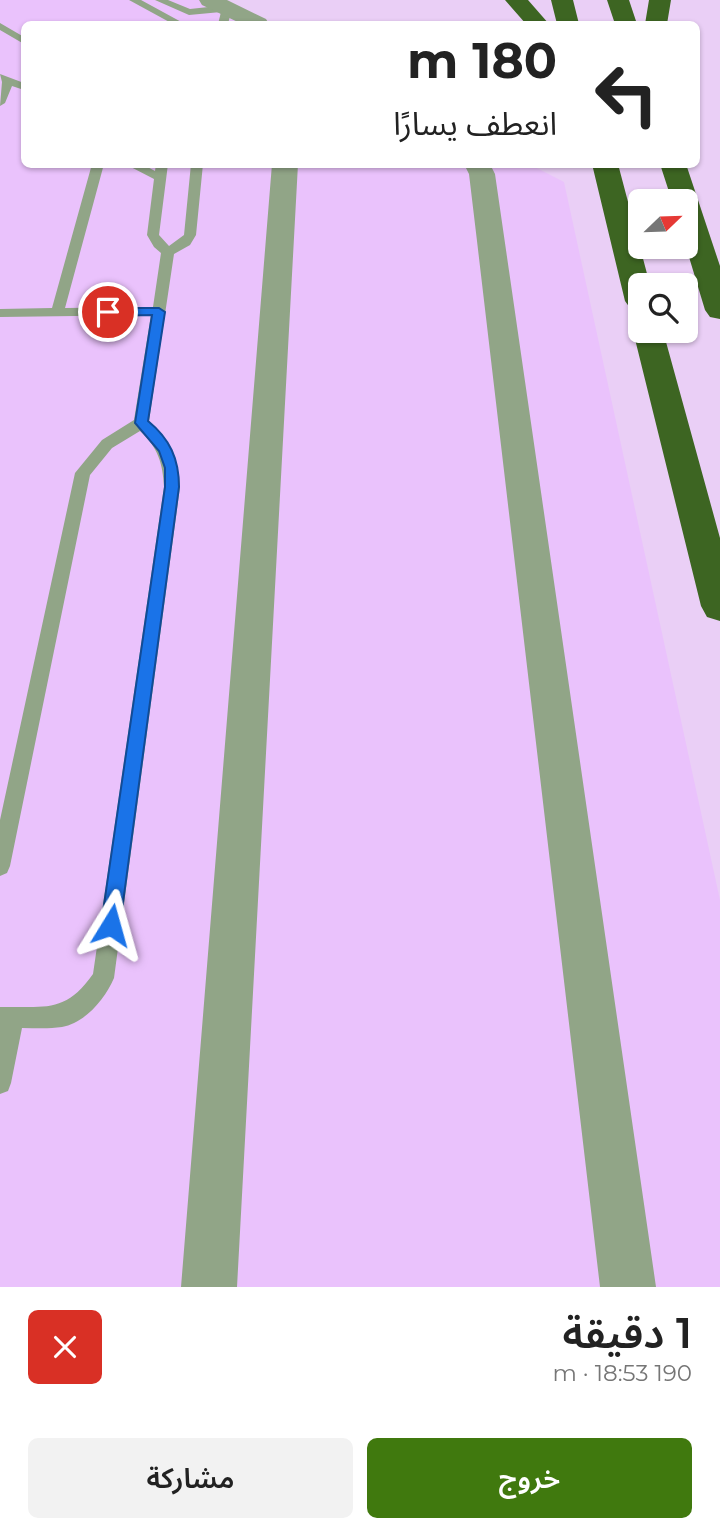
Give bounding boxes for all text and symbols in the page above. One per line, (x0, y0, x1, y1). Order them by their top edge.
text: 180 m (407, 31, 557, 90)
icon: left (581, 49, 672, 140)
text: انعطف يسارًا (393, 104, 557, 143)
north arrow (628, 189, 698, 259)
map controls (628, 189, 698, 343)
button: search (628, 273, 698, 343)
pin (78, 282, 138, 342)
icon: arrive (89, 293, 127, 331)
position arrow (74, 888, 148, 962)
text: 1 دقيقة (563, 1307, 692, 1359)
button: close (28, 1310, 102, 1384)
text: 190 m · 18:53 (552, 1359, 692, 1387)
button: مشاركة (28, 1438, 353, 1518)
button: خروج (367, 1438, 692, 1518)

